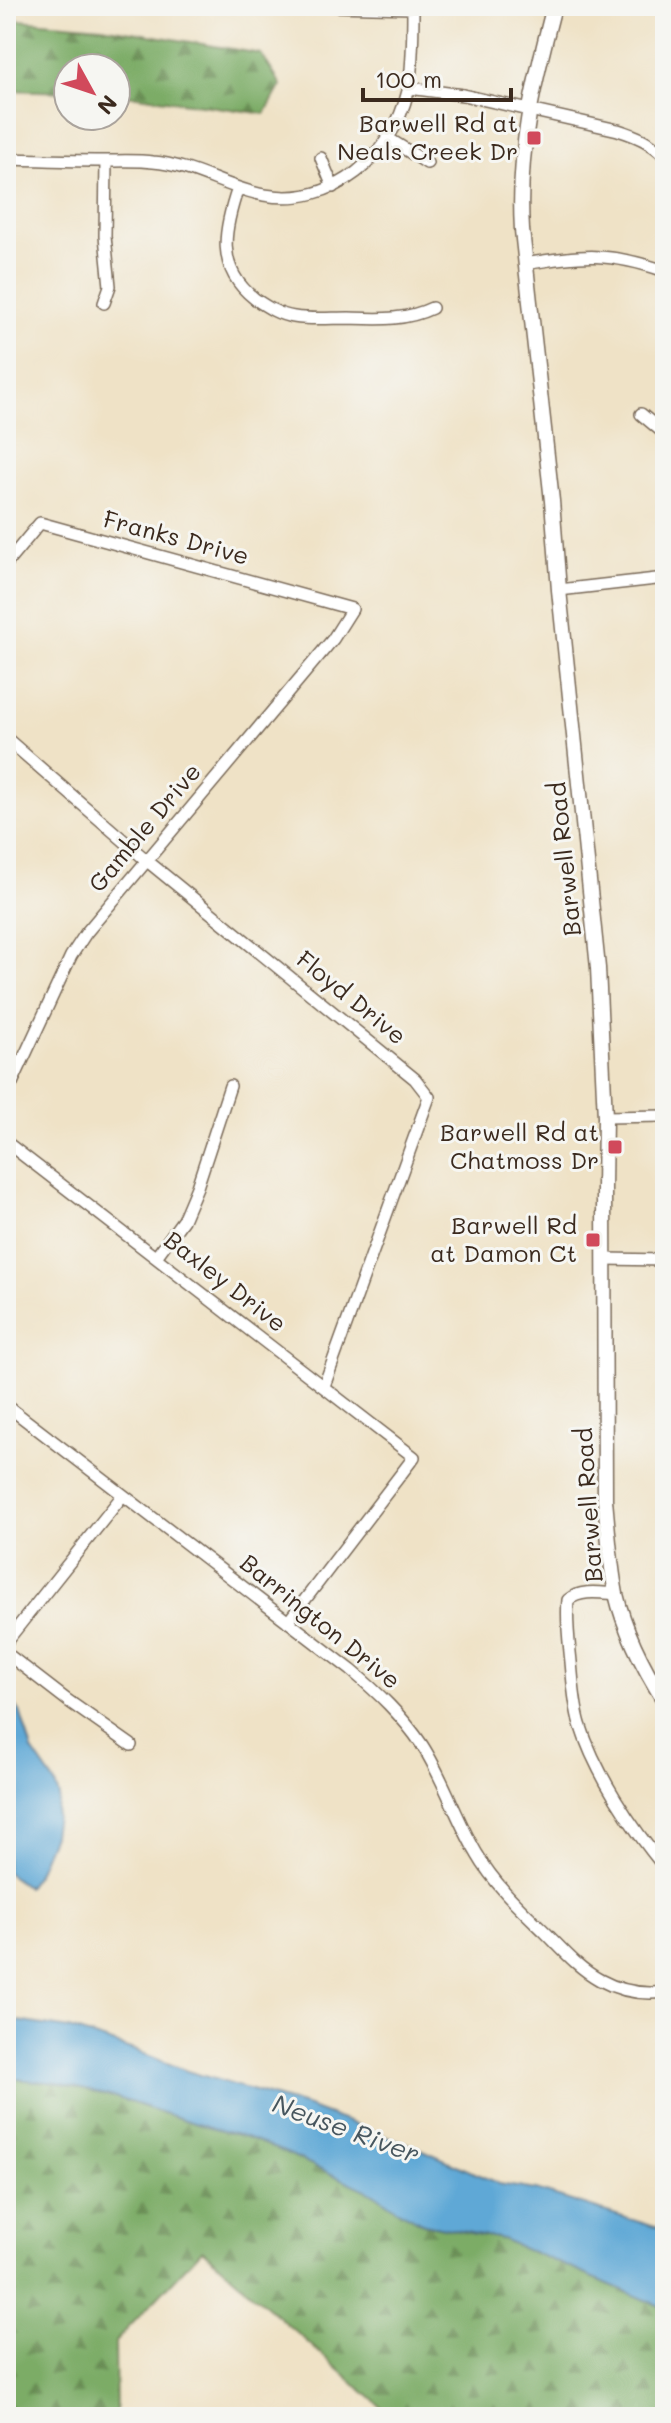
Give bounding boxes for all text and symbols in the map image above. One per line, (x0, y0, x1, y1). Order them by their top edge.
north arrow (52, 52, 132, 132)
scale bar (363, 52, 511, 102)
text: 100 m (375, 63, 442, 94)
text: N (91, 89, 124, 121)
place label: Barwell Rd at Neals Creek Dr (337, 107, 518, 166)
marker: Barwell Rd at Neals Creek Dr (525, 129, 543, 147)
street label: Franks Drive (100, 502, 252, 571)
street label: Gamble Drive (81, 756, 207, 898)
street label: Barwell Road (540, 781, 587, 938)
street label: Floyd Drive (291, 943, 413, 1051)
place label: Barwell Rd at Chatmoss Dr (440, 1116, 599, 1175)
marker: Barwell Rd at Chatmoss Dr (606, 1138, 624, 1156)
place label: Barwell Rd at Damon Ct (430, 1209, 577, 1268)
street label: Baxley Drive (159, 1223, 293, 1338)
marker: Barwell Rd at Damon Ct (584, 1231, 602, 1249)
street label: Barwell Road (567, 1427, 608, 1583)
street label: Barrington Drive (234, 1547, 408, 1695)
water label: Neuse River (268, 2086, 425, 2170)

